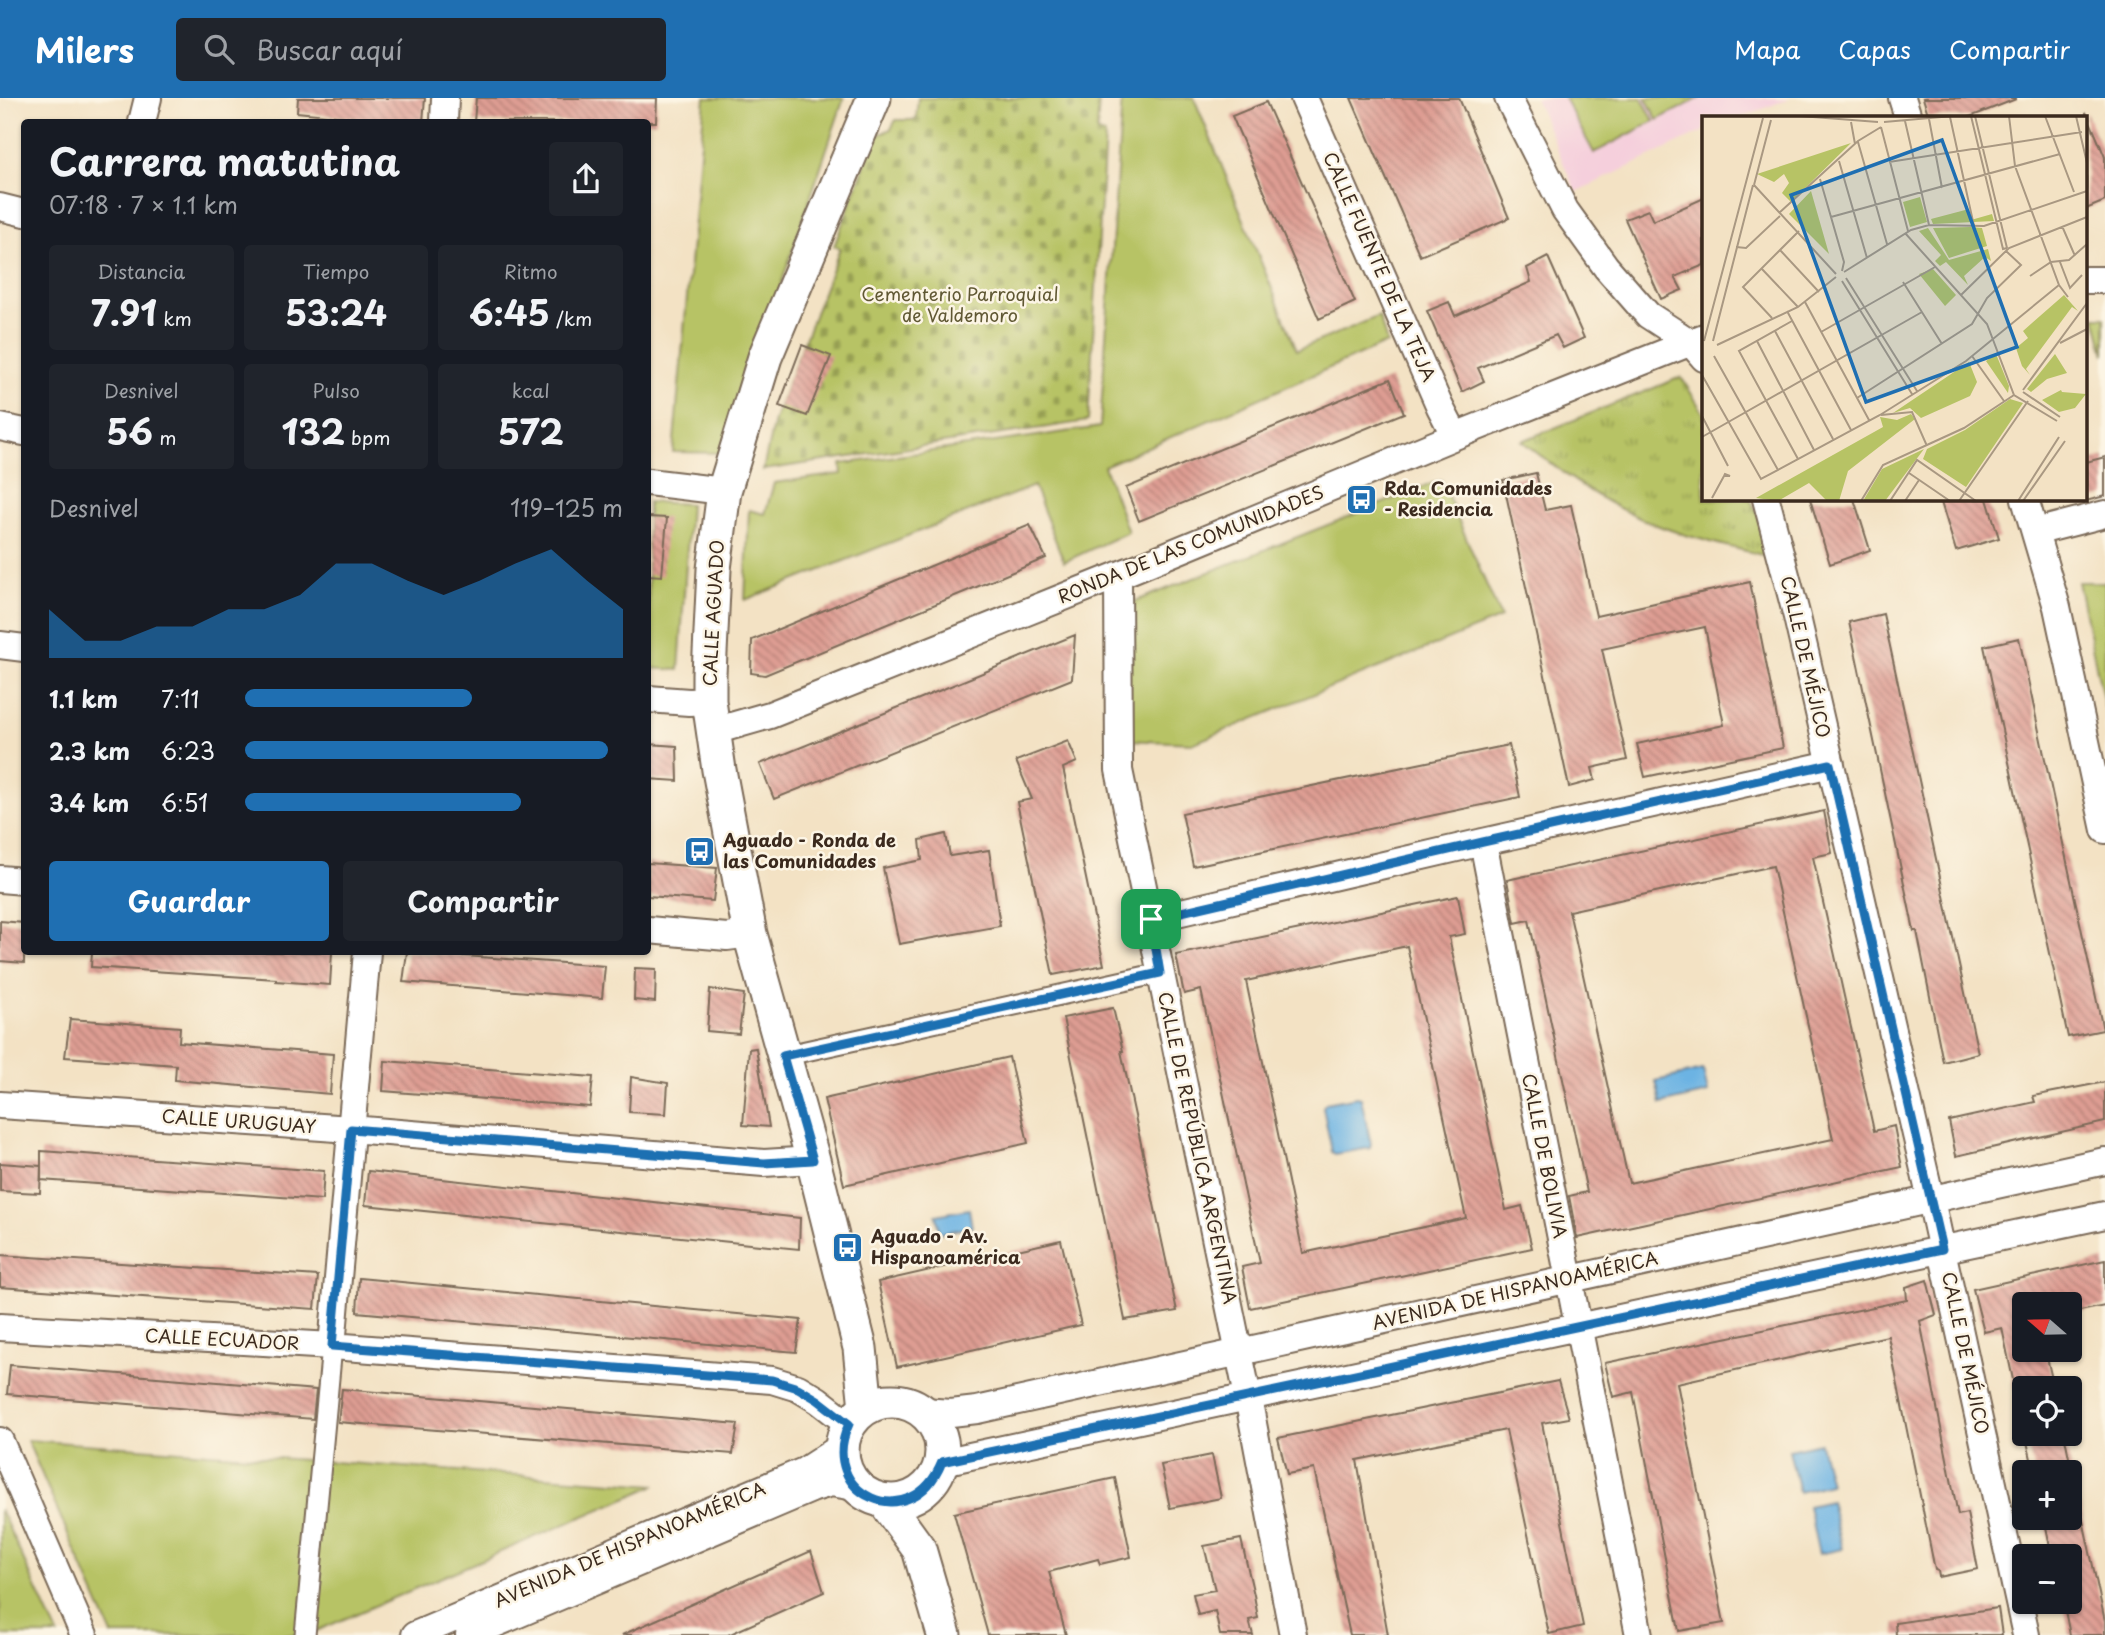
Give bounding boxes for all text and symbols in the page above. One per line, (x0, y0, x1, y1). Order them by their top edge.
search box (176, 18, 666, 81)
text: Milers (35, 24, 134, 74)
icon: search (200, 30, 238, 68)
text: Buscar aquí (256, 30, 403, 69)
text: Mapa (1734, 31, 1800, 67)
text: Capas (1838, 31, 1911, 67)
text: Compartir (1949, 31, 2070, 67)
inset map (1702, 116, 2088, 500)
text: Carrera matutina (49, 132, 400, 189)
button: share (549, 142, 623, 216)
street label: CALLE FUENTE DE LA TEJA (1317, 147, 1443, 386)
text: 07:18 · 7 × 1.1 km (49, 187, 238, 222)
text: Distancia (98, 257, 185, 285)
text: Tiempo (303, 257, 369, 285)
text: Ritmo (504, 257, 557, 285)
park label: Cementerio Parroquial de Valdemoro (861, 280, 1059, 328)
text: 7.91 (91, 285, 157, 338)
text: 53:24 (285, 285, 387, 338)
text: 6:45 (469, 285, 550, 338)
text: km (157, 304, 192, 332)
text: /km (550, 304, 592, 332)
text: Desnivel (104, 376, 178, 404)
text: Pulso (312, 376, 360, 404)
text: kcal (512, 376, 550, 404)
text: 56 (106, 404, 153, 457)
text: 132 (281, 404, 345, 457)
text: 572 (498, 404, 564, 457)
text: m (153, 423, 176, 451)
text: bpm (345, 423, 391, 451)
place label: Rda. Comunidades - Residencia (1384, 474, 1553, 522)
street label: RONDA DE LAS COMUNIDADES (1053, 478, 1328, 609)
bus stop icon: Rda. Comunidades - Residencia (1344, 482, 1378, 516)
text: Desnivel (49, 490, 139, 525)
text: 119–125 m (510, 490, 623, 525)
street label: CALLE AGUADO (695, 539, 730, 687)
street label: CALLE DE MÉJICO (1775, 573, 1838, 740)
text: 1.1 km (49, 681, 118, 716)
text: 7:11 (161, 681, 200, 716)
text: 2.3 km (49, 733, 130, 768)
text: 6:23 (161, 733, 215, 768)
text: 3.4 km (49, 785, 129, 820)
text: 6:51 (161, 785, 208, 820)
place label: Aguado - Ronda de las Comunidades (722, 826, 896, 874)
bus stop icon: Aguado - Ronda de las Comunidades (683, 834, 717, 868)
button: Guardar (49, 861, 329, 941)
button: Compartir (343, 861, 623, 941)
pin (1121, 889, 1181, 949)
icon: arrive (1132, 900, 1170, 938)
street label: CALLE DE REPÚBLICA ARGENTINA (1152, 989, 1245, 1306)
street label: CALLE DE BOLIVIA (1516, 1071, 1575, 1241)
street label: CALLE URUGUAY (161, 1102, 318, 1139)
place label: Aguado - Av. Hispanoamérica (870, 1222, 1021, 1270)
bus stop icon: Aguado - Av. Hispanoamérica (831, 1230, 865, 1264)
street label: AVENIDA DE HISPANOAMÉRICA (1369, 1243, 1660, 1336)
street label: CALLE DE MÉJICO (1936, 1269, 1997, 1436)
north arrow (2012, 1292, 2082, 1362)
map controls (2012, 1292, 2082, 1614)
street label: CALLE ECUADOR (144, 1321, 300, 1356)
button: locate (2012, 1376, 2082, 1446)
button: + (2012, 1460, 2082, 1530)
street label: AVENIDA DE HISPANOAMÉRICA (490, 1474, 769, 1613)
button: − (2012, 1544, 2082, 1614)

